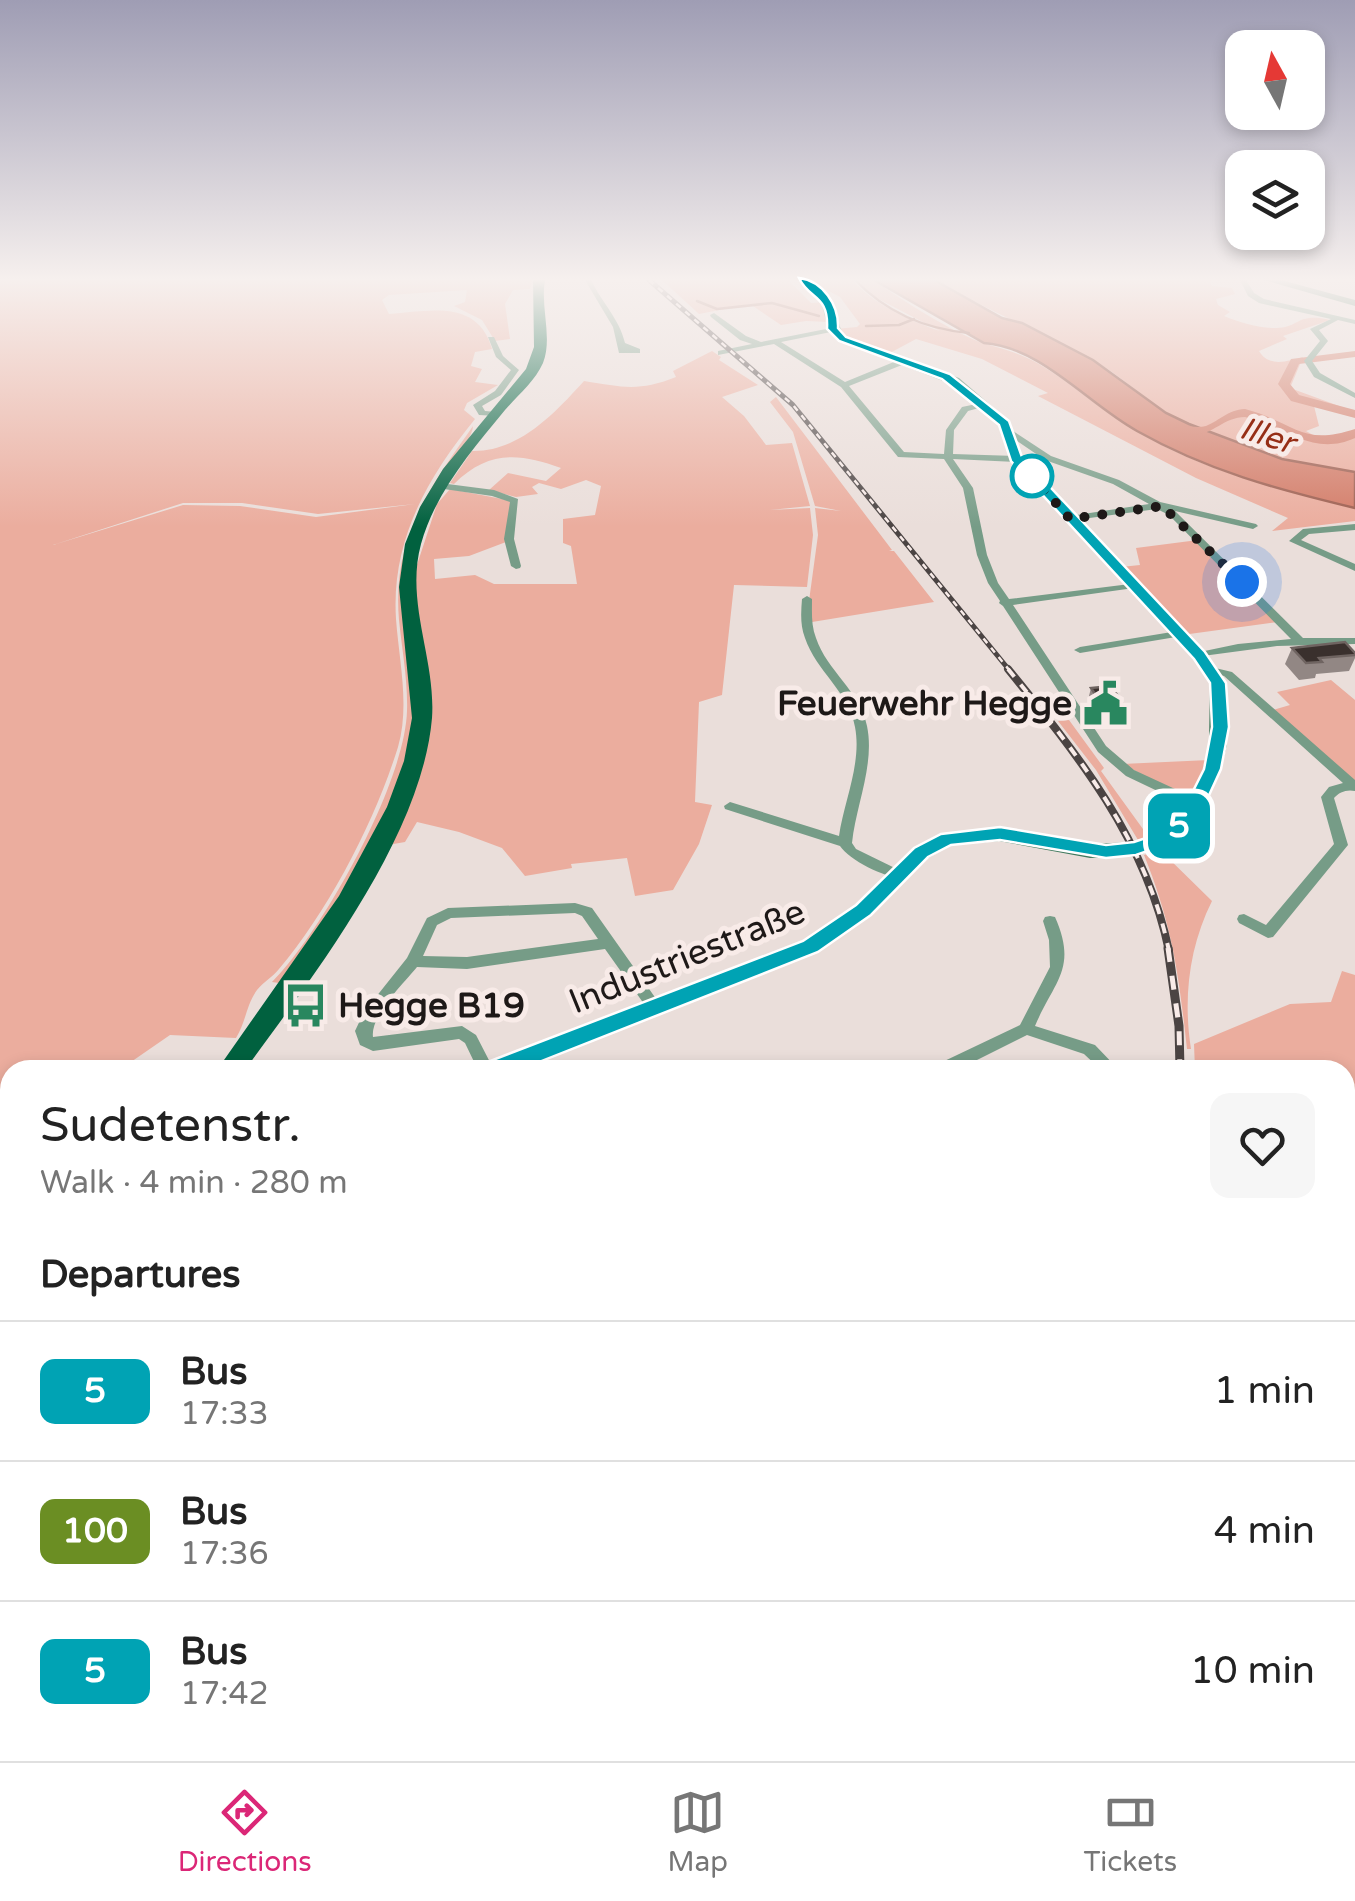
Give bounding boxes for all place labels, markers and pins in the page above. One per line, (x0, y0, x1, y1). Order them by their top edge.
unlabelled marker (1011, 455, 1053, 497)
public building icon: Feuerwehr Hegge (1081, 680, 1129, 728)
place label: Feuerwehr Hegge (777, 683, 1072, 725)
bus stop icon: Hegge B19 (281, 982, 329, 1030)
place label: Hegge B19 (338, 985, 525, 1027)

